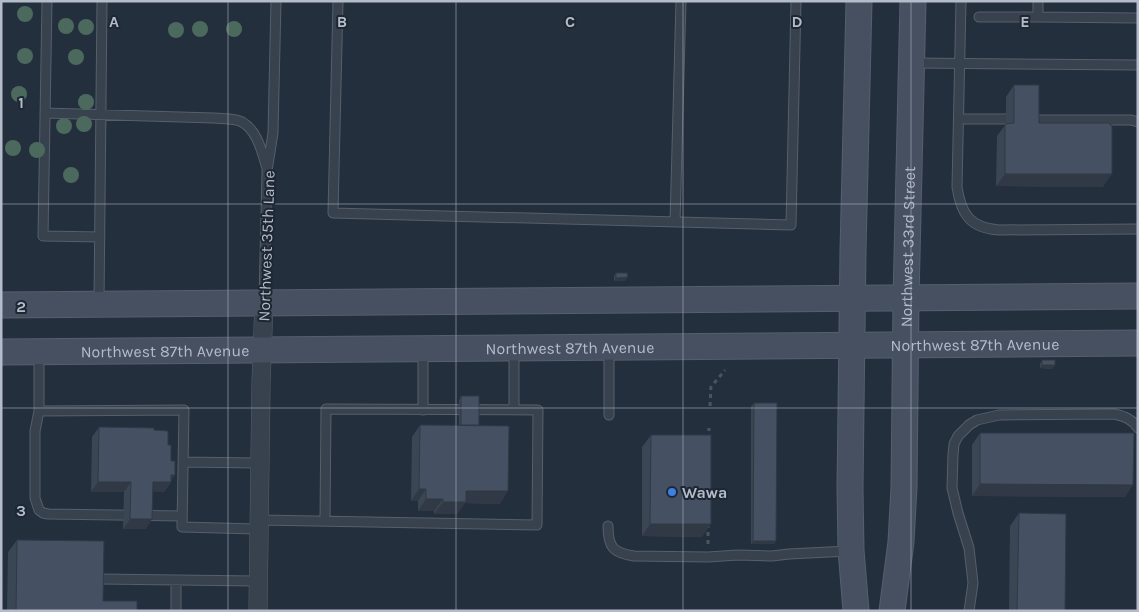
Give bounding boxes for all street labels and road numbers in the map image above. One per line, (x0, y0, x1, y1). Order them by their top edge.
street label: Northwest 33rd Street (897, 166, 919, 327)
street label: Northwest 35th Lane (254, 170, 279, 322)
street label: Northwest 87th Avenue (890, 335, 1059, 355)
street label: Northwest 87th Avenue (486, 338, 654, 358)
street label: Northwest 87th Avenue (81, 341, 249, 361)

